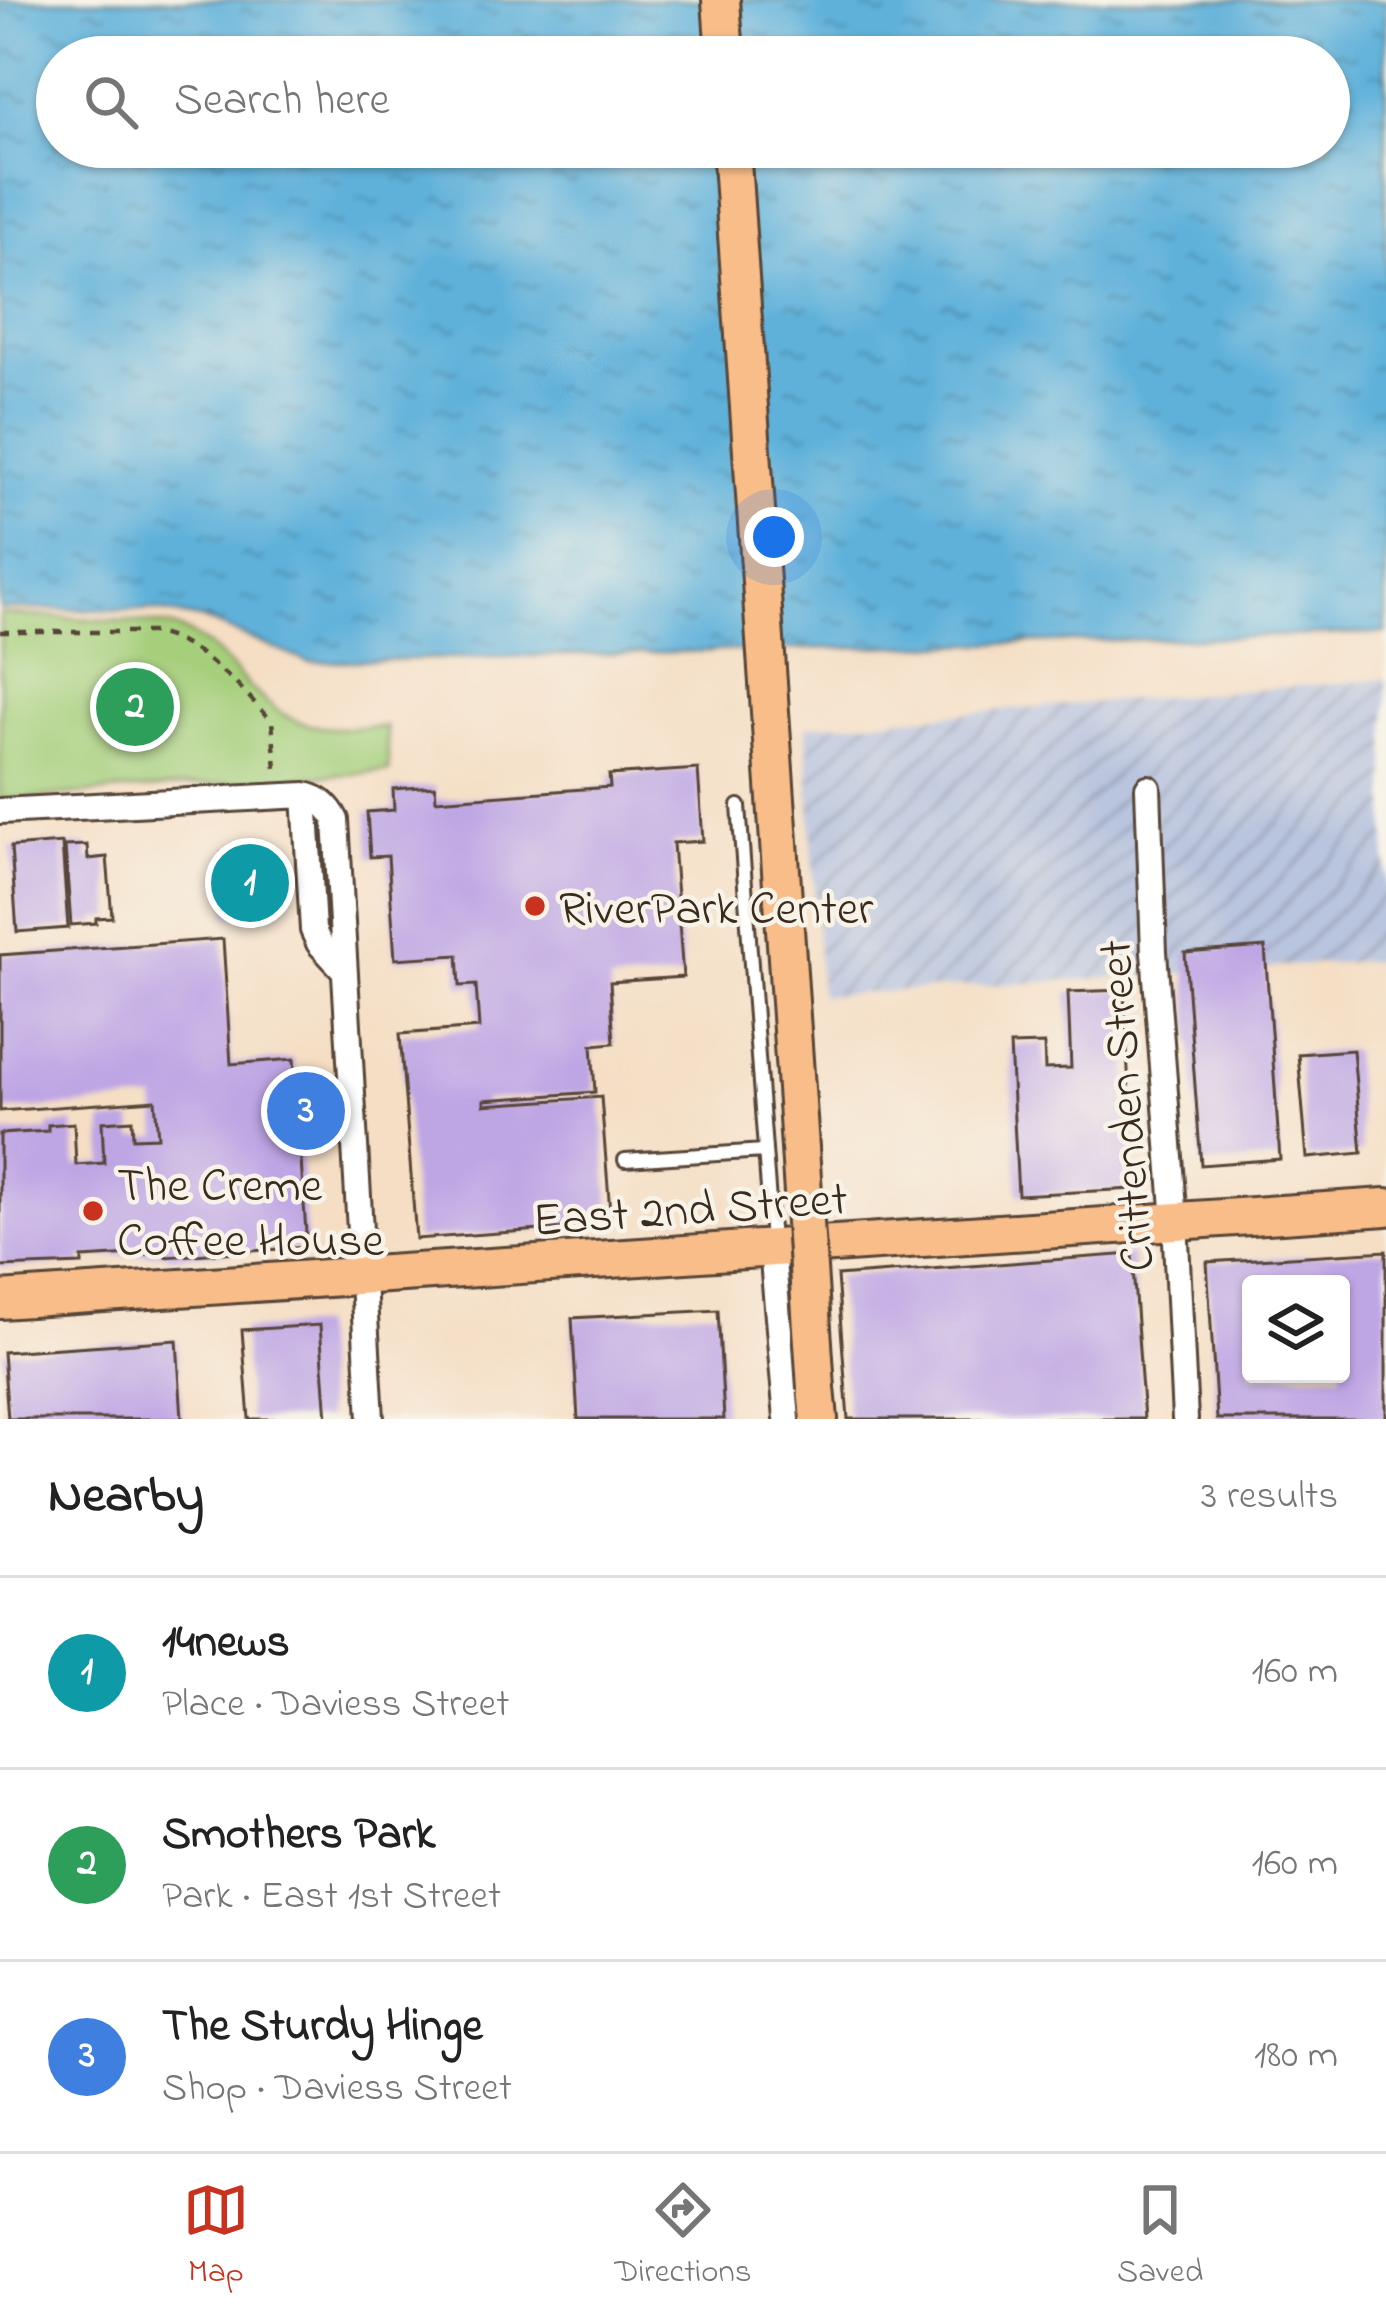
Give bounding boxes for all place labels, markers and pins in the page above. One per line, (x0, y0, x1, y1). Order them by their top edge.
pin: 2 (96, 662, 174, 752)
pin: 1 (211, 838, 289, 928)
place label: RiverPark Center (559, 876, 873, 946)
marker: RiverPark Center (522, 893, 548, 919)
pin: 3 (267, 1066, 345, 1156)
place label: The Creme Coffee House (117, 1153, 384, 1278)
marker: The Creme Coffee House (80, 1198, 106, 1224)

